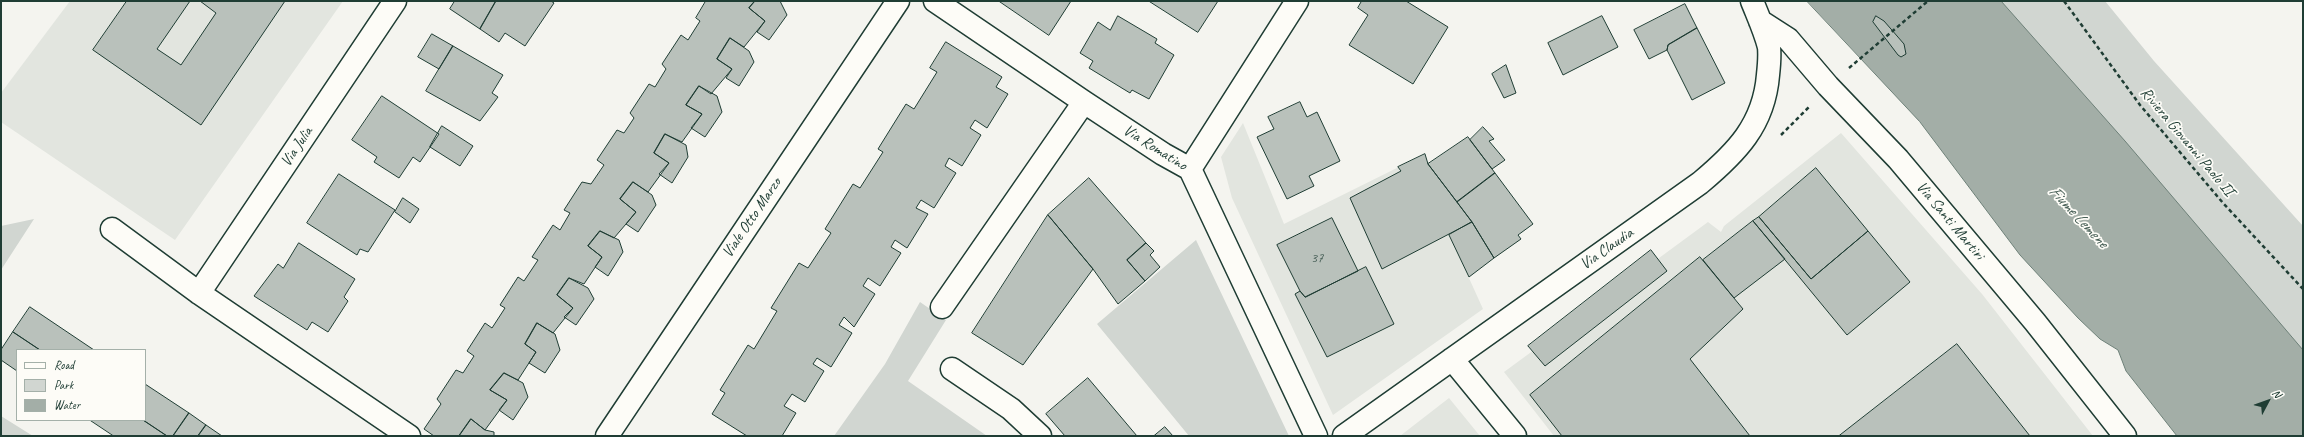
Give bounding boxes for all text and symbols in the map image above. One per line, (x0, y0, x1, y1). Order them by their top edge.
street label: Riviera Giovanni Paolo II (2136, 84, 2238, 200)
street label: Via Romatino (1120, 121, 1190, 175)
street label: Via Julia (277, 123, 317, 171)
street label: Viale Otto Marzo (718, 174, 786, 262)
street label: Via Santi Martiri (1912, 178, 1988, 264)
water label: Fiume Lemene (2044, 182, 2112, 252)
street label: Via Claudia (1577, 224, 1637, 274)
house number: 37 (1311, 250, 1323, 266)
legend (16, 349, 146, 421)
text: Road (54, 357, 74, 373)
text: Park (54, 377, 73, 393)
north arrow (2248, 381, 2288, 421)
text: N (2270, 386, 2285, 400)
text: Water (54, 397, 80, 413)

